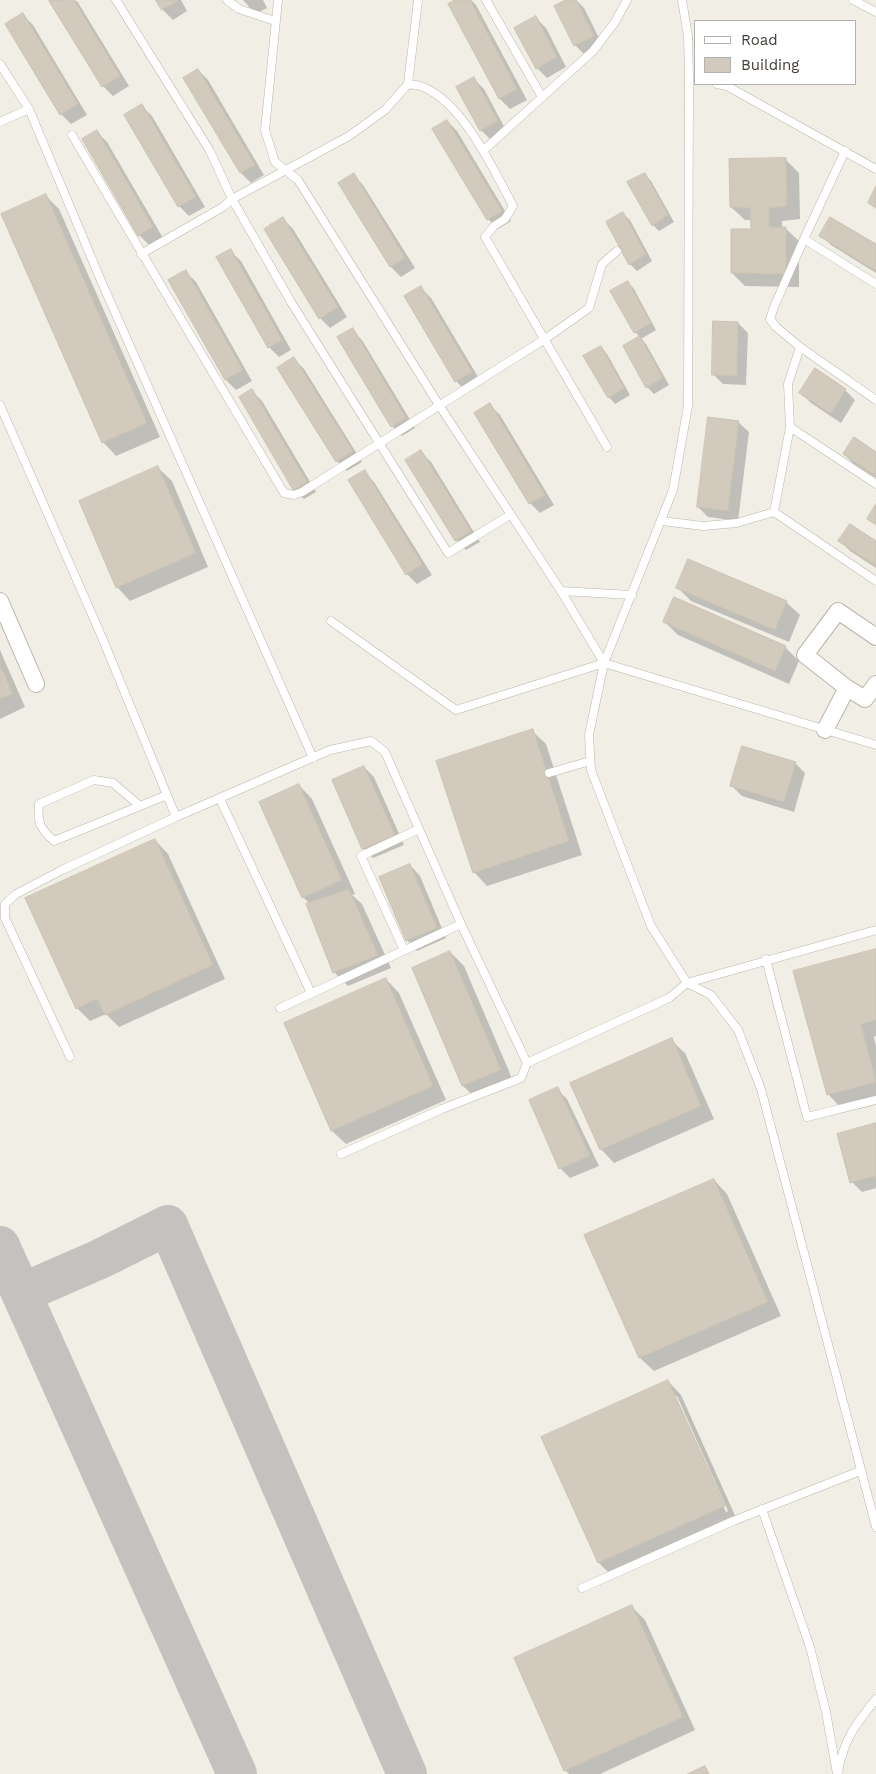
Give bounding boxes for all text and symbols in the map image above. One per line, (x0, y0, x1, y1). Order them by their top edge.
legend (694, 20, 856, 85)
text: Road (741, 31, 778, 49)
text: Building (741, 56, 799, 74)

